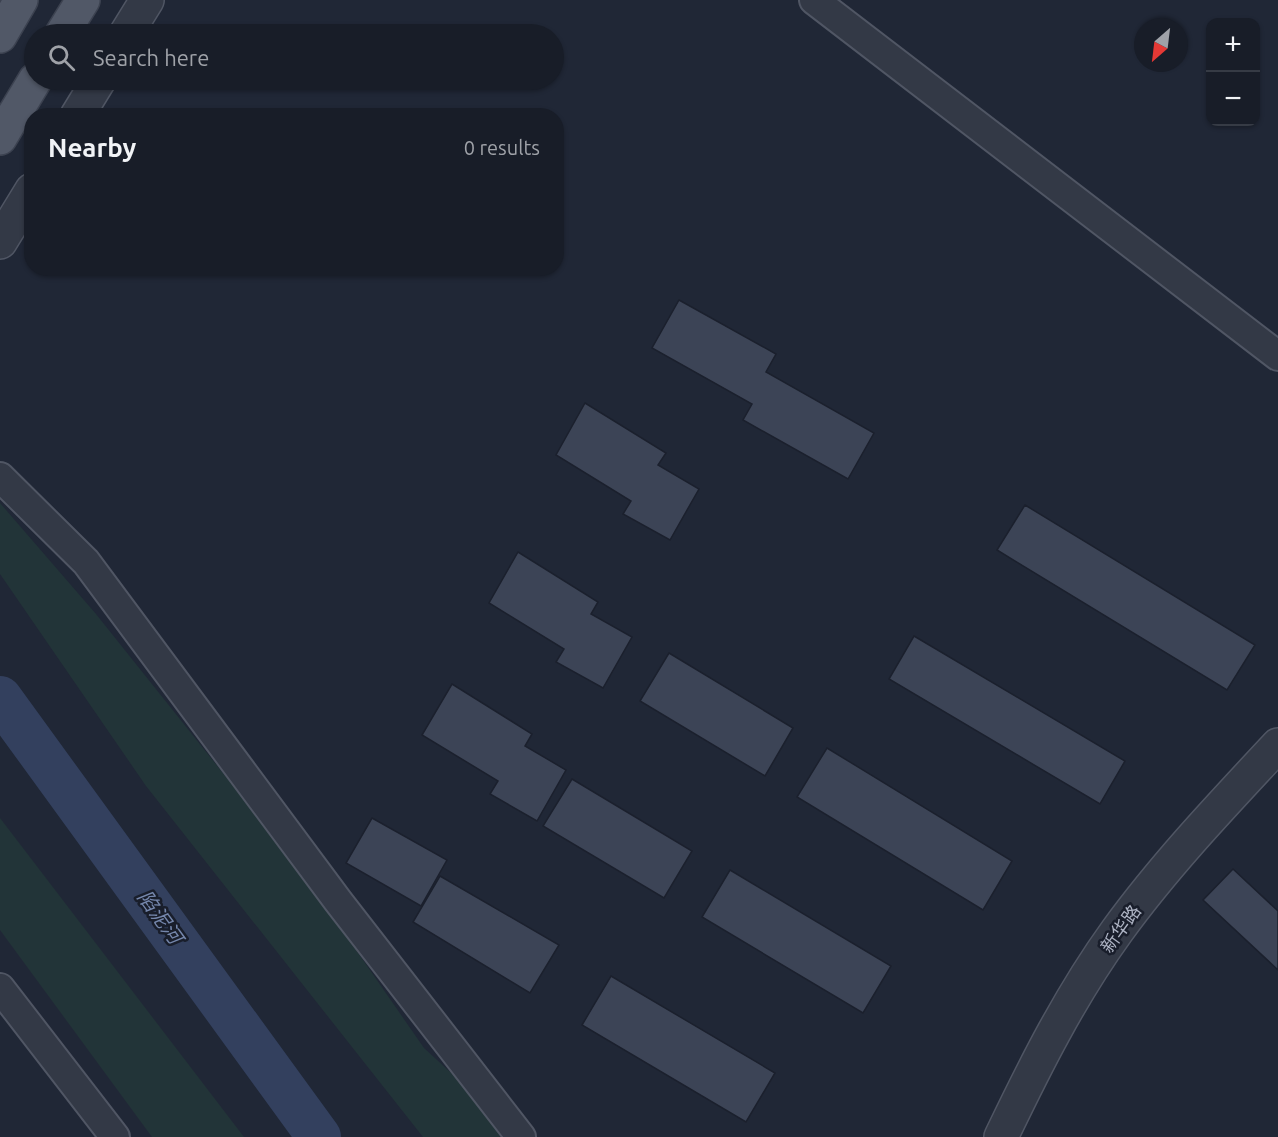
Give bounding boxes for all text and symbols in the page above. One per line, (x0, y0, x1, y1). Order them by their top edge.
north arrow (1134, 18, 1188, 72)
map controls (1206, 18, 1260, 126)
button: + (1206, 18, 1260, 72)
search box (24, 24, 564, 90)
icon: search (45, 41, 78, 74)
text: Search here (93, 45, 209, 70)
button: − (1206, 72, 1260, 126)
text: Nearby (48, 133, 136, 162)
text: 0 results (464, 136, 540, 159)
water label: 陷泥河 (133, 886, 190, 951)
street label: 新华路 (1096, 901, 1144, 956)

